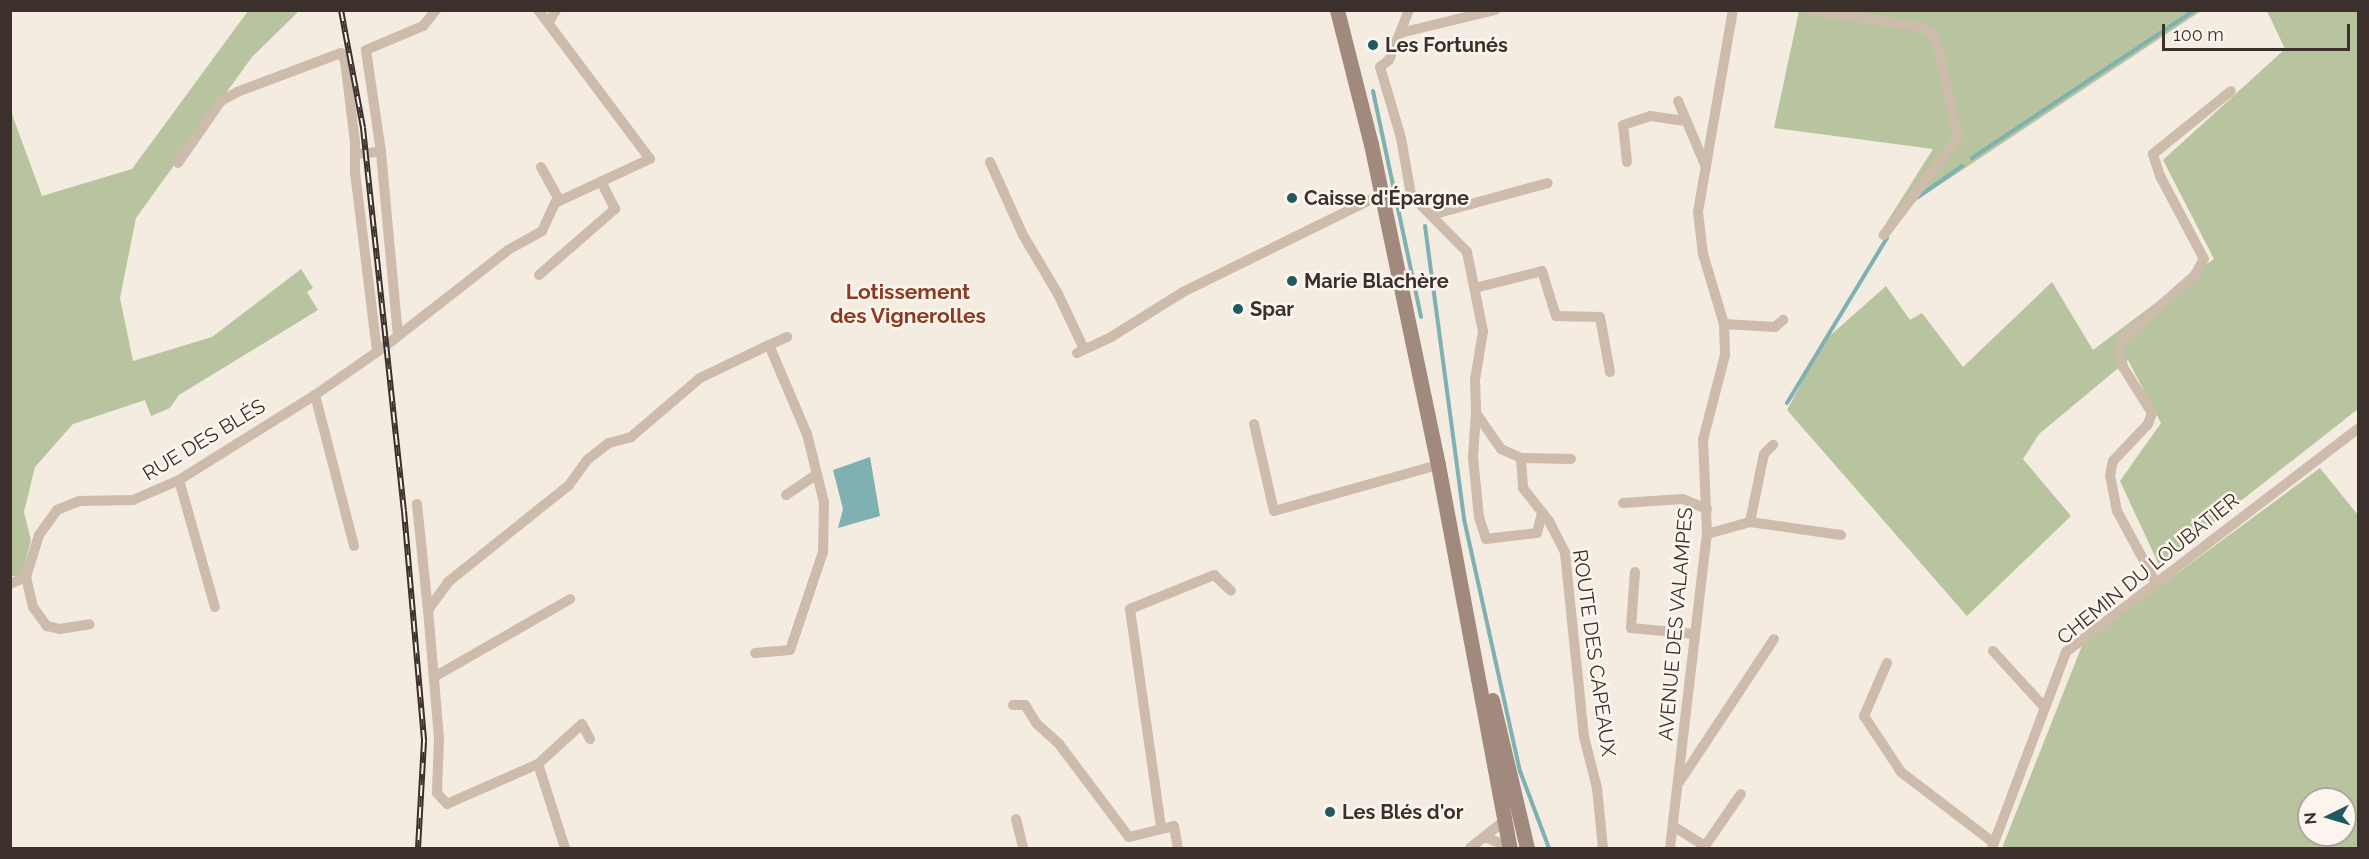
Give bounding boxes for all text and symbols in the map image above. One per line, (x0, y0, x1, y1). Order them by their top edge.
scale bar (2165, 12, 2352, 50)
text: 100 m (2173, 24, 2224, 45)
place label: Les Fortunés (1385, 33, 1508, 57)
marker: Les Fortunés (1366, 38, 1380, 52)
place label: Caisse d'Épargne (1304, 186, 1469, 210)
marker: Caisse d'Épargne (1285, 191, 1299, 205)
place label: Marie Blachère (1304, 269, 1449, 293)
marker: Marie Blachère (1285, 274, 1299, 288)
district label: Lotissement des Vignerolles (830, 279, 986, 329)
place label: Spar (1250, 297, 1294, 321)
marker: Spar (1231, 302, 1245, 316)
street label: RUE DES BLÉS (139, 394, 269, 486)
street label: CHEMIN DU LOUBATIER (2052, 488, 2244, 650)
street label: AVENUE DES VALAMPES (1654, 506, 1698, 742)
street label: ROUTE DES CAPEAUX (1568, 548, 1620, 758)
north arrow (2297, 787, 2357, 847)
place label: Les Blés d'or (1342, 800, 1463, 824)
marker: Les Blés d'or (1323, 805, 1337, 819)
text: N (2301, 812, 2321, 825)

